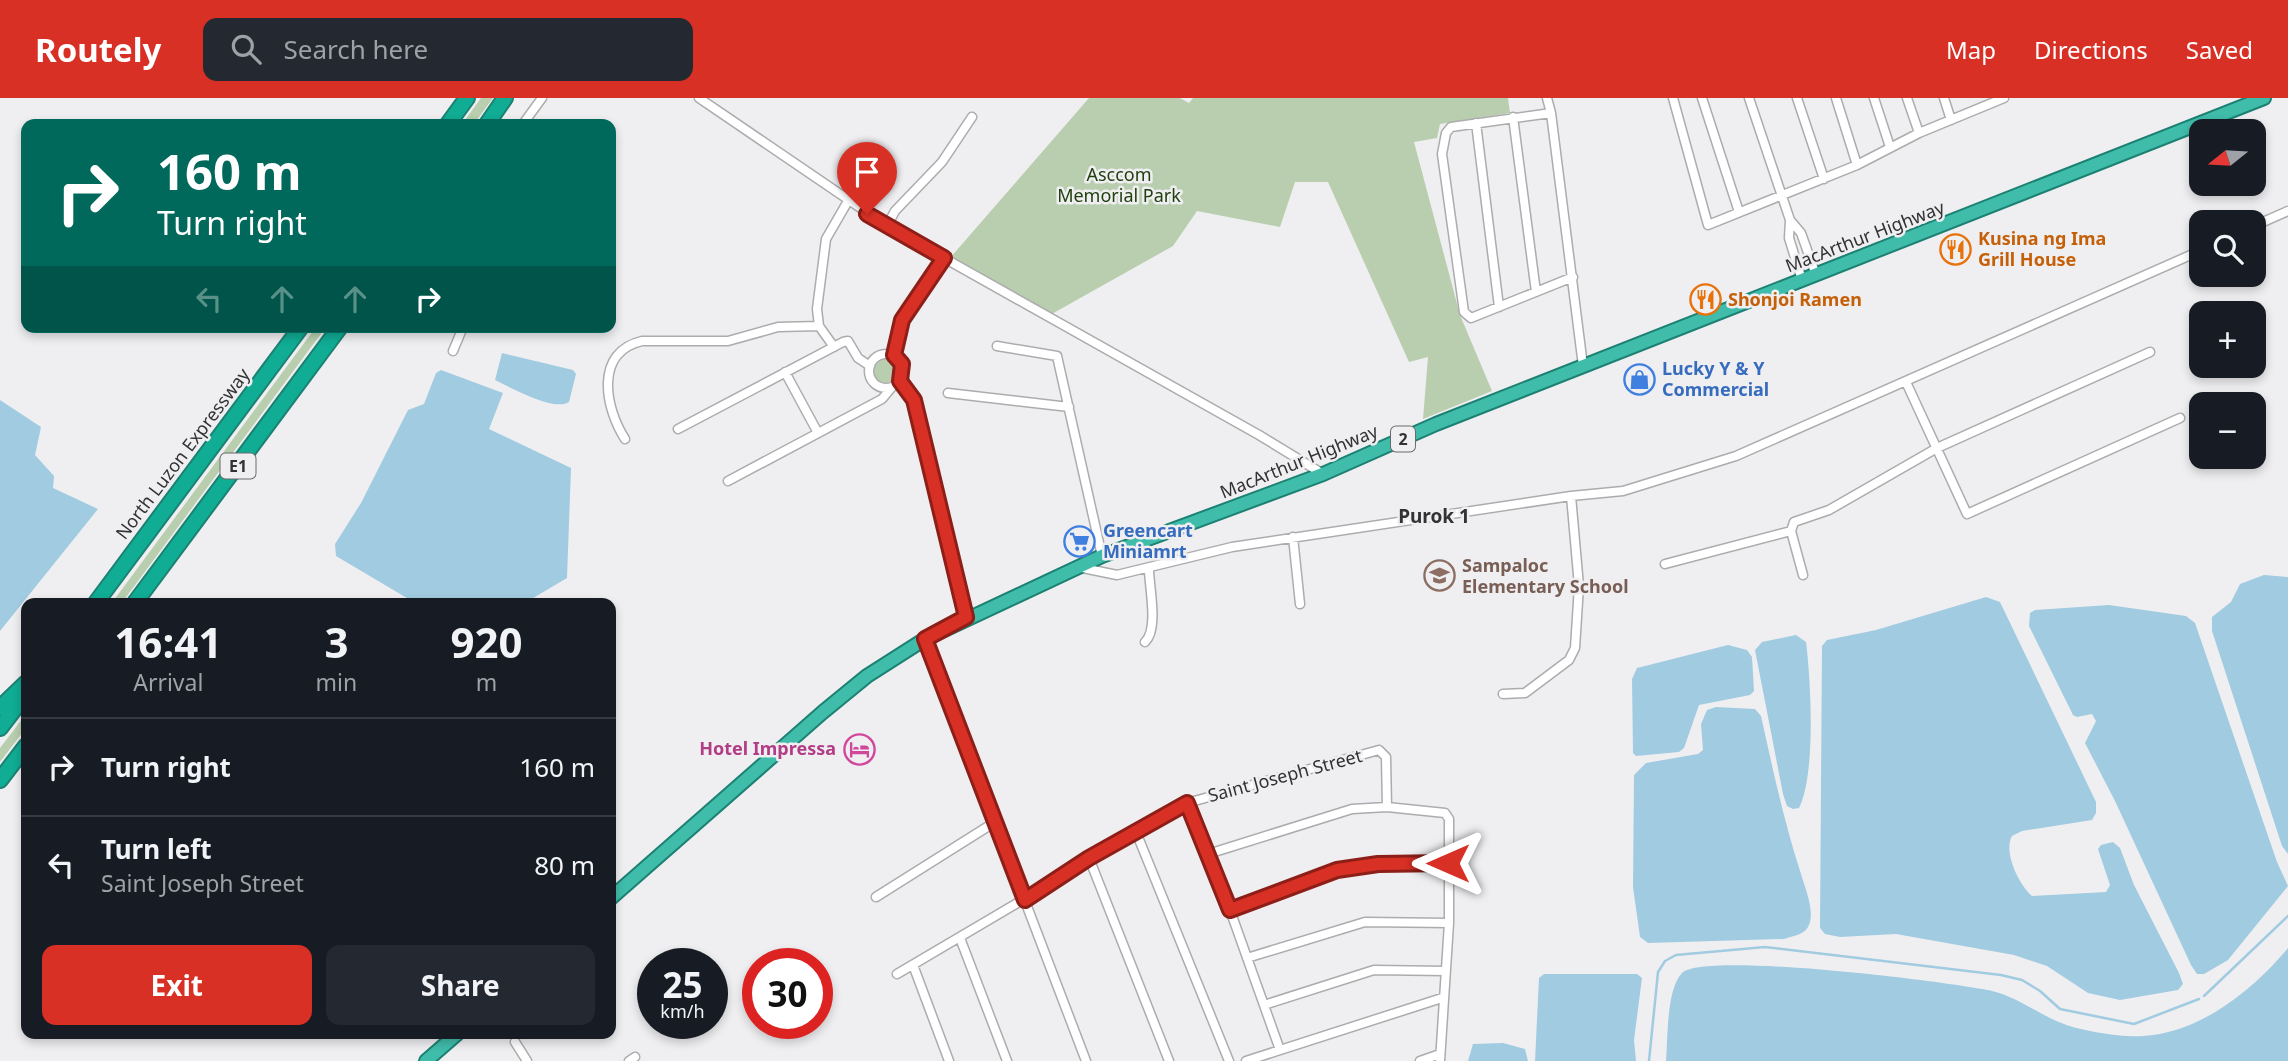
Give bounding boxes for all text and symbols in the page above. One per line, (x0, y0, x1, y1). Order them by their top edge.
search box (203, 18, 693, 81)
text: Routely (35, 27, 161, 72)
icon: search (227, 30, 265, 68)
text: Search here (283, 31, 428, 67)
text: Map (1946, 33, 1996, 66)
text: Directions (2034, 33, 2148, 66)
text: Saved (2186, 33, 2253, 66)
north arrow (2189, 119, 2266, 196)
map controls (2189, 119, 2266, 469)
text: 160 m (157, 138, 302, 204)
pin (837, 142, 897, 214)
icon: right (42, 147, 133, 238)
icon: arrive (848, 153, 886, 191)
park label: Asccom Memorial Park (1057, 162, 1181, 207)
street label: MacArthur Highway (1782, 194, 1948, 277)
text: Turn right (157, 201, 307, 244)
button: search (2189, 210, 2266, 287)
place label: Kusina ng Ima Grill House (1978, 226, 2106, 271)
restaurant icon: Kusina ng Ima Grill House (1938, 232, 1972, 266)
icon: left (190, 280, 228, 318)
icon: ahead (263, 280, 301, 318)
icon: ahead (336, 280, 374, 318)
icon: right (409, 280, 447, 318)
restaurant icon: Shonjoi Ramen (1688, 283, 1722, 317)
place label: Shonjoi Ramen (1728, 287, 1862, 311)
button: + (2189, 301, 2266, 378)
place label: Lucky Y & Y Commercial (1662, 356, 1769, 401)
street label: North Luzon Expressway (110, 362, 255, 544)
shop icon: Lucky Y & Y Commercial (1622, 362, 1656, 396)
button: − (2189, 392, 2266, 469)
street label: MacArthur Highway (1216, 418, 1382, 504)
road number: 2 (1391, 426, 1415, 452)
road number: E1 (220, 454, 256, 478)
district label: Purok 1 (1398, 503, 1470, 529)
place label: Greencart Miniamrt (1103, 518, 1193, 563)
supermarket icon: Greencart Miniamrt (1063, 524, 1097, 558)
place label: Sampaloc Elementary School (1462, 553, 1629, 598)
school or university icon: Sampaloc Elementary School (1422, 559, 1456, 593)
text: 16:41 (114, 613, 222, 670)
text: 3 (324, 613, 348, 670)
text: 920 (451, 613, 523, 670)
text: Arrival (133, 666, 203, 698)
text: min (316, 666, 357, 698)
text: m (476, 666, 497, 698)
hotel icon: Hotel Impressa (842, 732, 876, 766)
place label: Hotel Impressa (699, 736, 836, 760)
street label: Saint Joseph Street (1205, 743, 1365, 807)
icon: right (42, 748, 80, 786)
text: Turn right (101, 749, 231, 785)
text: 160 m (519, 749, 595, 785)
position arrow (1411, 826, 1485, 900)
text: Turn left (101, 831, 212, 867)
icon: left (42, 846, 80, 884)
text: 80 m (534, 847, 595, 883)
text: Saint Joseph Street (101, 867, 304, 899)
button: Exit (42, 945, 312, 1025)
button: Share (326, 945, 595, 1025)
speed limit sign: 30 (742, 948, 833, 1039)
text: 25 (662, 961, 703, 1008)
text: km/h (660, 999, 705, 1023)

